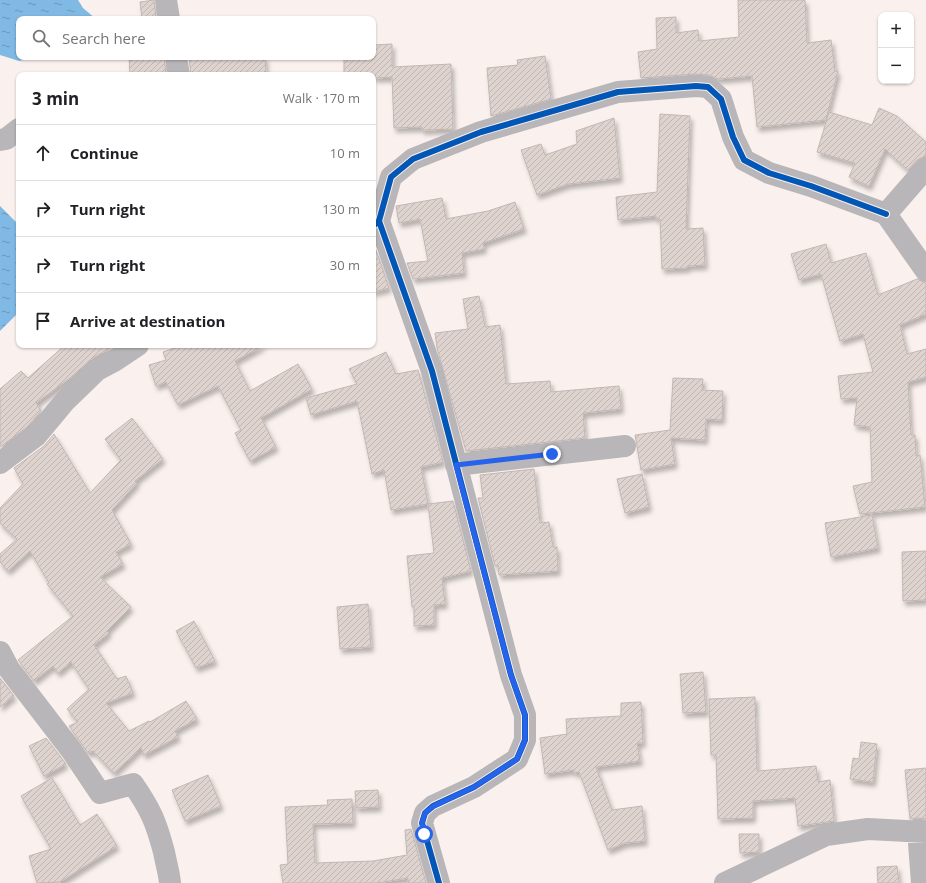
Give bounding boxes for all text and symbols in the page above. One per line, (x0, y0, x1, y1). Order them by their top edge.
map controls (878, 12, 914, 84)
button: + (878, 12, 914, 48)
search box (16, 16, 376, 60)
icon: search (30, 27, 52, 49)
text: Search here (62, 28, 146, 48)
button: − (878, 48, 914, 84)
text: 3 min (32, 87, 79, 110)
text: Walk · 170 m (283, 89, 360, 107)
icon: ahead (32, 142, 54, 164)
text: Continue (70, 143, 138, 163)
text: 10 m (330, 144, 360, 162)
icon: right (32, 198, 54, 220)
text: Turn right (70, 199, 145, 219)
text: 130 m (322, 200, 360, 218)
icon: right (32, 254, 54, 276)
text: Turn right (70, 255, 145, 275)
text: 30 m (330, 256, 360, 274)
icon: arrive (32, 310, 54, 332)
text: Arrive at destination (70, 311, 225, 331)
route end (543, 445, 561, 463)
route start (415, 825, 433, 843)

